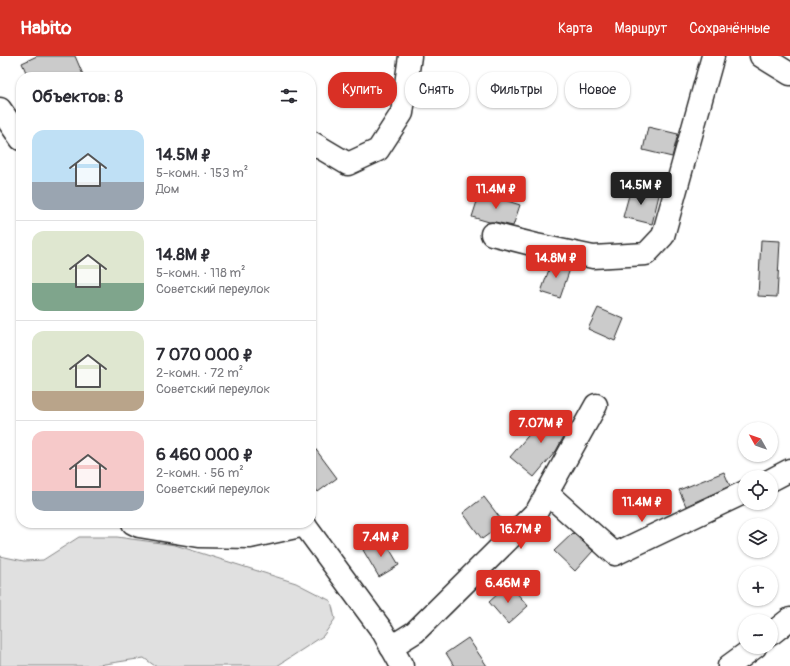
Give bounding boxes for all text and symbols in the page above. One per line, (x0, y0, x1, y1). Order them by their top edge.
text: Habito (20, 16, 71, 40)
text: Карта (558, 20, 593, 37)
text: Маршрут (615, 20, 667, 37)
text: Сохранённые (689, 20, 770, 37)
chip: Купить (328, 72, 397, 108)
chip: Снять (405, 72, 469, 108)
chip: Фильтры (477, 72, 557, 108)
chip: Новое (565, 72, 630, 108)
icon: filters (278, 85, 300, 107)
text: Объектов: 8 (32, 86, 123, 107)
text: 14.5M ₽ (156, 144, 212, 165)
icon: home (64, 146, 112, 194)
text: 5-комн. · 153 m² (156, 165, 248, 181)
pin: 14.5M ₽ (604, 172, 678, 206)
pin: 11.4M ₽ (459, 176, 533, 210)
text: 14.5M ₽ (620, 177, 662, 193)
text: Дом (156, 181, 179, 197)
text: 11.4M ₽ (476, 181, 516, 197)
text: 14.8M ₽ (156, 244, 211, 265)
pin: 14.8M ₽ (519, 245, 593, 279)
icon: home (64, 247, 112, 295)
text: 14.8M ₽ (535, 250, 577, 266)
text: 5-комн. · 118 m² (156, 265, 246, 281)
text: Советский переулок (156, 281, 270, 297)
text: 7 070 000 ₽ (156, 344, 253, 365)
icon: home (64, 347, 112, 395)
text: 2-комн. · 72 m² (156, 365, 243, 381)
text: Советский переулок (156, 381, 270, 397)
pin: 7.07M ₽ (504, 410, 578, 444)
text: 7.07M ₽ (518, 415, 564, 431)
north arrow (738, 422, 778, 462)
map controls (738, 422, 778, 654)
text: 6 460 000 ₽ (156, 444, 253, 465)
icon: home (64, 447, 112, 495)
text: 2-комн. · 56 m² (156, 465, 244, 481)
button: locate (738, 470, 778, 510)
text: Советский переулок (156, 481, 270, 497)
pin: 11.4M ₽ (605, 489, 679, 523)
text: 11.4M ₽ (622, 494, 662, 510)
pin: 16.7M ₽ (484, 516, 558, 550)
button: layers (738, 518, 778, 558)
text: 16.7M ₽ (500, 521, 542, 537)
pin: 7.4M ₽ (348, 524, 414, 558)
text: 7.4M ₽ (362, 529, 400, 545)
button: + (738, 566, 778, 606)
pin: 6.46M ₽ (471, 570, 545, 604)
text: 6.46M ₽ (485, 575, 531, 591)
button: − (738, 614, 778, 654)

